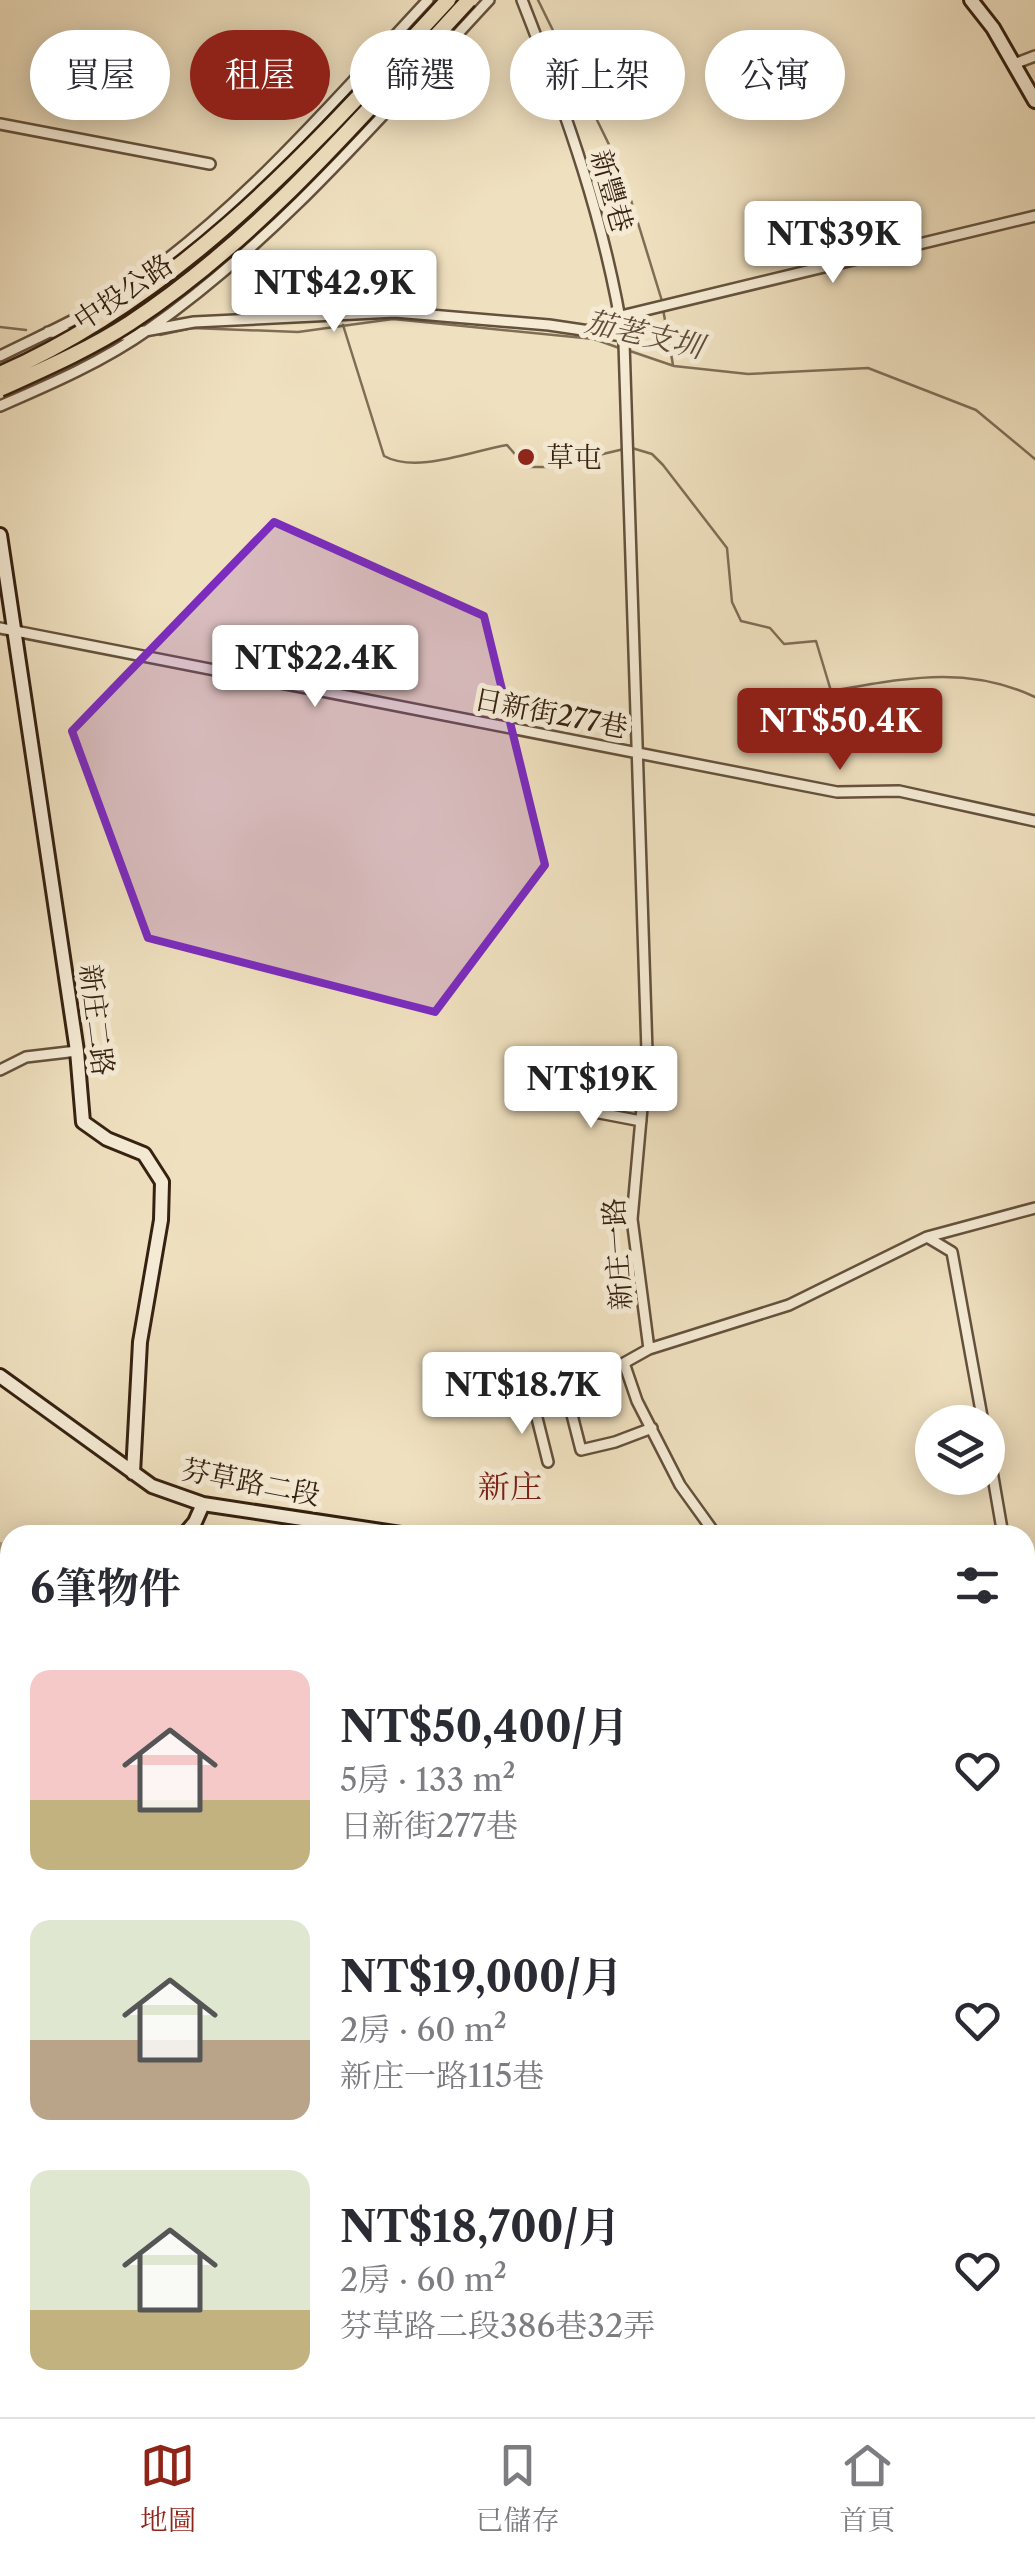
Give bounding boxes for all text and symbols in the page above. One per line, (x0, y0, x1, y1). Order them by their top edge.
chip: 買屋 (30, 30, 170, 120)
chip: 租屋 (190, 30, 330, 120)
chip: 篩選 (350, 30, 490, 120)
chip: 新上架 (510, 30, 685, 120)
chip: 公寓 (705, 30, 845, 120)
street label: 新豐巷 (584, 146, 640, 236)
pin: NT$39K (752, 201, 914, 286)
text: NT$39K (766, 214, 900, 253)
street label: 中投公路 (67, 247, 179, 337)
pin: NT$42.9K (231, 250, 437, 335)
text: NT$42.9K (254, 263, 414, 302)
water label: 茄荖支圳 (581, 302, 711, 367)
place label: 草屯 (546, 440, 602, 474)
marker: 草屯 (515, 446, 537, 468)
pin: NT$22.4K (212, 625, 418, 710)
text: NT$22.4K (234, 638, 396, 677)
street label: 日新街277巷 (471, 681, 631, 745)
pin: NT$50.4K (737, 688, 943, 773)
text: NT$50.4K (759, 701, 921, 740)
street label: 新庄二路 (73, 962, 121, 1078)
pin: NT$19K (510, 1046, 672, 1131)
text: NT$19K (526, 1059, 656, 1098)
street label: 新庄一路 (596, 1197, 638, 1311)
pin: NT$18.7K (419, 1352, 625, 1437)
text: NT$18.7K (444, 1365, 600, 1404)
map controls (915, 1405, 1005, 1495)
button: layers (915, 1405, 1005, 1495)
street label: 芬草路二段 (179, 1452, 323, 1512)
district label: 新庄 (478, 1467, 542, 1506)
icon: filters (950, 1558, 1005, 1613)
text: 6筆物件 (30, 1562, 181, 1614)
text: NT$50,400/月 (340, 1701, 629, 1753)
icon: home (110, 1710, 230, 1830)
icon: heart (950, 1743, 1005, 1798)
text: 5房 · 133 m² (340, 1760, 516, 1799)
text: 日新街277巷 (340, 1806, 518, 1845)
text: NT$19,000/月 (340, 1951, 623, 2003)
icon: home (110, 1960, 230, 2080)
icon: heart (950, 1993, 1005, 2048)
text: 2房 · 60 m² (340, 2010, 507, 2049)
text: 新庄一路115巷 (340, 2056, 544, 2095)
text: NT$18,700/月 (340, 2201, 621, 2253)
icon: home (110, 2210, 230, 2330)
icon: heart (950, 2243, 1005, 2298)
text: 2房 · 60 m² (340, 2260, 507, 2299)
text: 芬草路二段386巷32弄 (340, 2306, 655, 2345)
tab: 地圖 (140, 2438, 196, 2538)
tab: 已儲存 (475, 2438, 559, 2538)
tab: 首頁 (839, 2438, 895, 2538)

